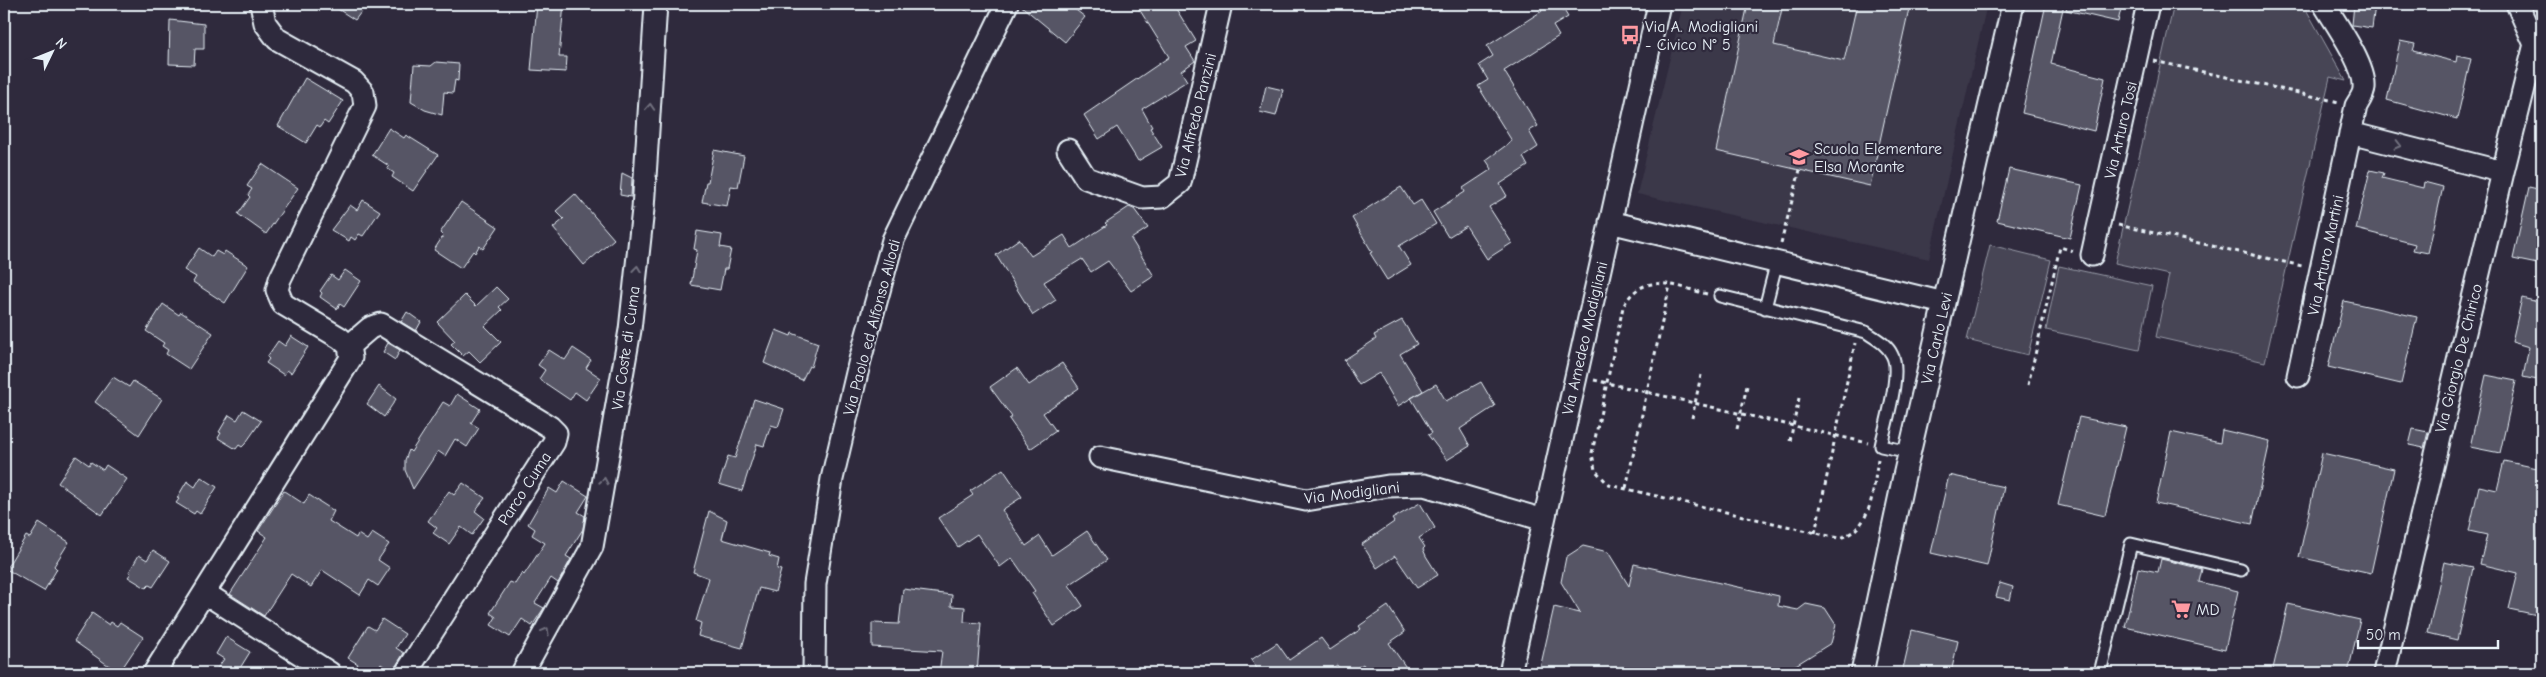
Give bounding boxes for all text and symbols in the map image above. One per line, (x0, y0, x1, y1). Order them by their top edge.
place label: Via A. Modigliani - Civico N° 5 (1645, 18, 1758, 54)
bus stop icon: Via A. Modigliani - Civico N° 5 (1619, 24, 1641, 46)
north arrow (28, 28, 78, 78)
text: N (52, 34, 70, 53)
street label: Via Alfredo Panzini (1172, 51, 1220, 179)
street label: Via Arturo Tosi (2101, 80, 2141, 181)
one-way arrow (644, 103, 655, 111)
one-way arrow (2393, 139, 2402, 150)
place label: Scuola Elementare Elsa Morante (1814, 140, 1942, 176)
school or university icon: Scuola Elementare Elsa Morante (1788, 146, 1810, 168)
street label: Via Arturo Martini (2304, 193, 2348, 317)
street label: Via Paolo ed Alfonso Allodi (840, 237, 904, 417)
street label: Via Amedeo Modigliani (1559, 260, 1611, 417)
one-way arrow (631, 265, 642, 273)
street label: Via Giorgio De Chirico (2432, 282, 2486, 435)
street label: Via Coste di Cuma (608, 285, 644, 411)
street label: Via Carlo Levi (1918, 291, 1956, 386)
street label: Parco Cuma (495, 449, 555, 528)
one-way arrow (598, 477, 608, 486)
street label: Via Modigliani (1303, 478, 1401, 508)
supermarket icon: MD (2170, 598, 2192, 620)
place label: MD (2196, 601, 2219, 619)
scale bar (2358, 617, 2498, 649)
text: 50 m (2366, 626, 2401, 644)
one-way arrow (539, 627, 549, 636)

